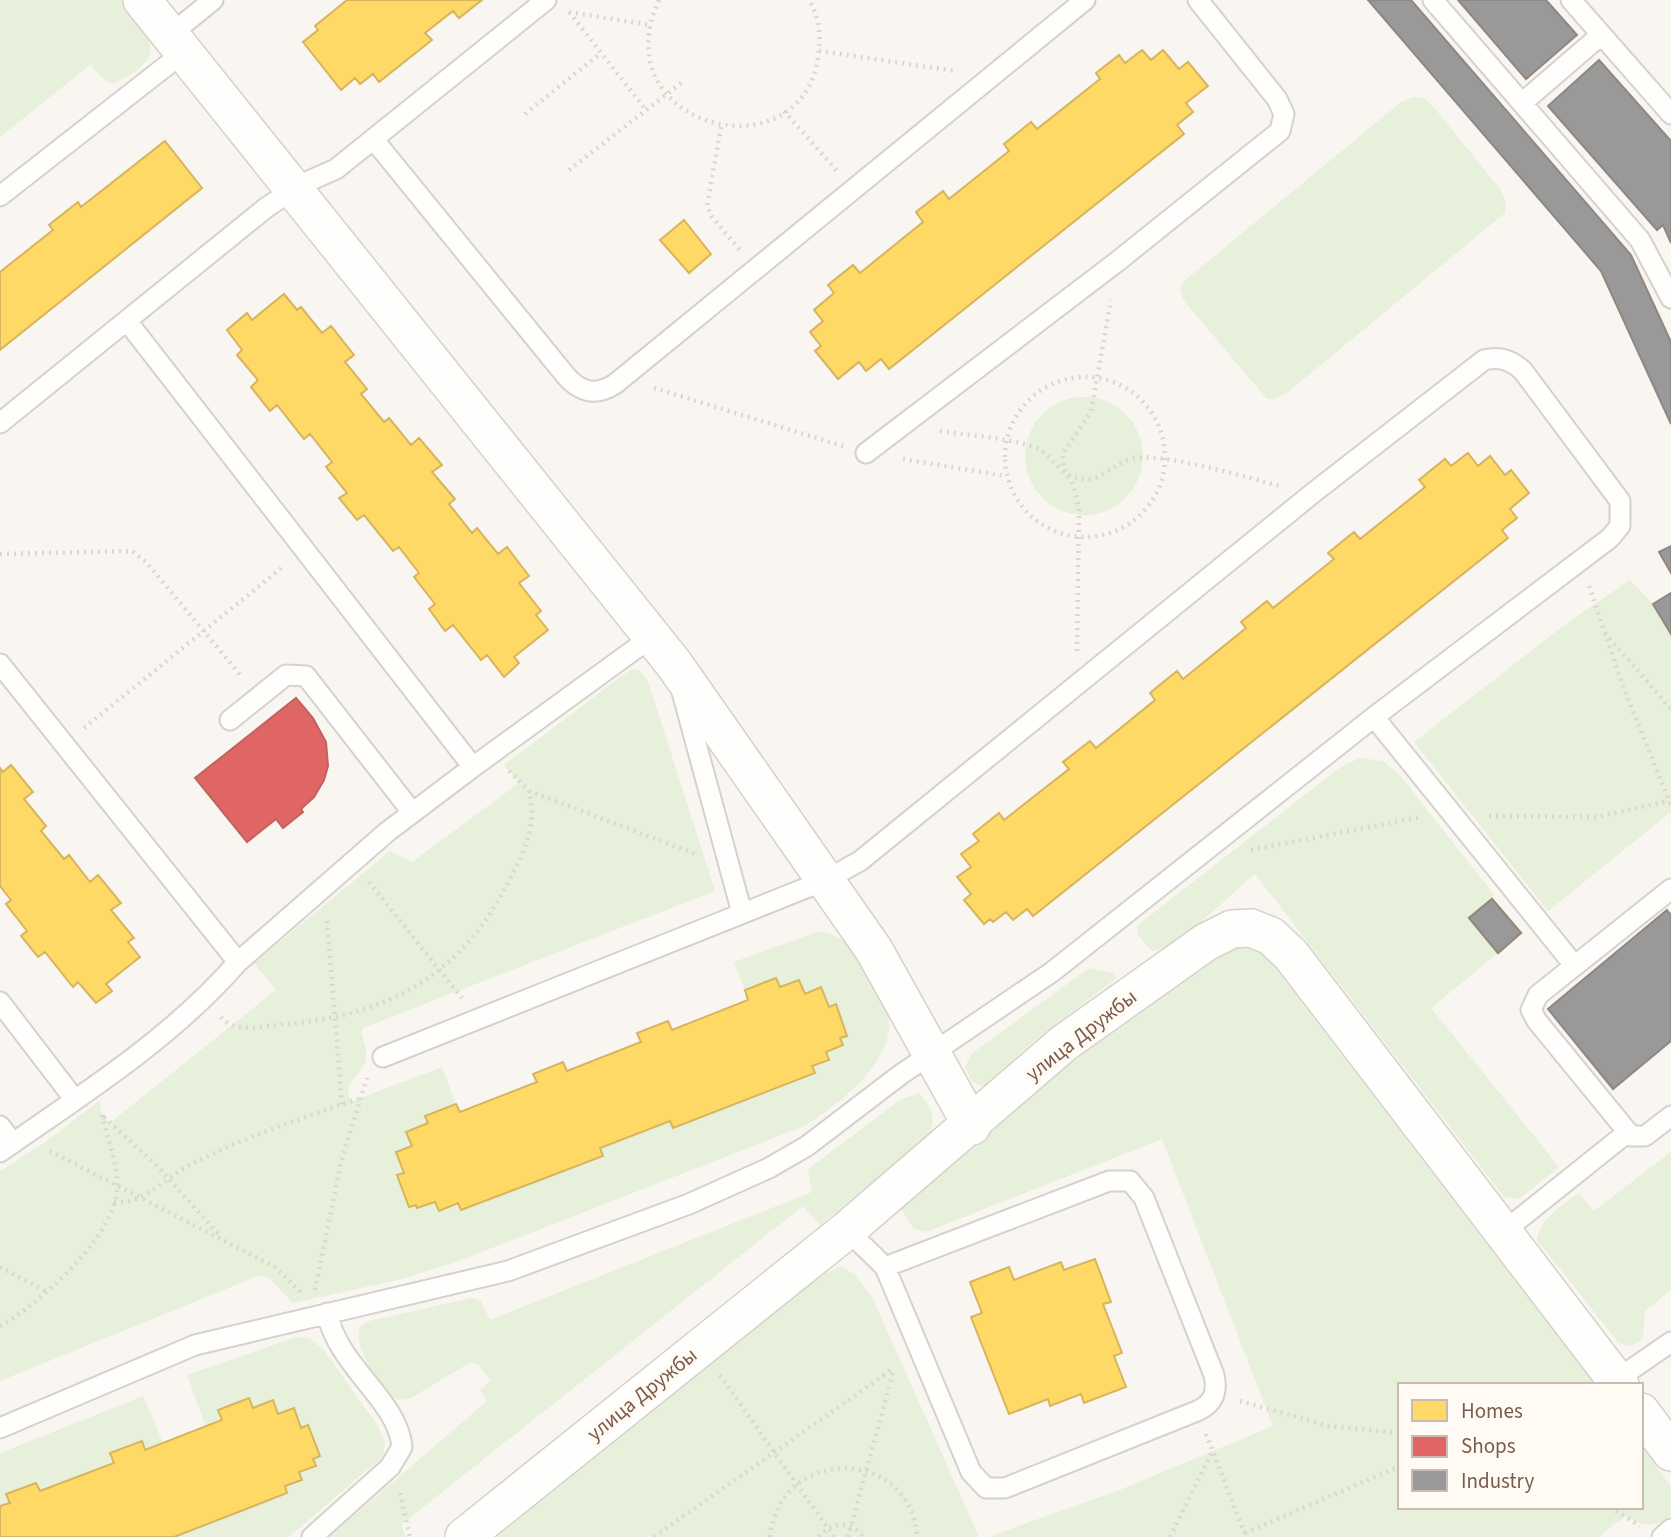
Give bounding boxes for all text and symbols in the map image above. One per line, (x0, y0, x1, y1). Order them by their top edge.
street label: улица Дружбы (1019, 982, 1143, 1088)
street label: улица Дружбы (580, 1340, 704, 1448)
legend (1398, 1383, 1643, 1509)
text: Homes (1461, 1396, 1523, 1426)
text: Shops (1461, 1431, 1516, 1461)
text: Industry (1461, 1466, 1534, 1496)

